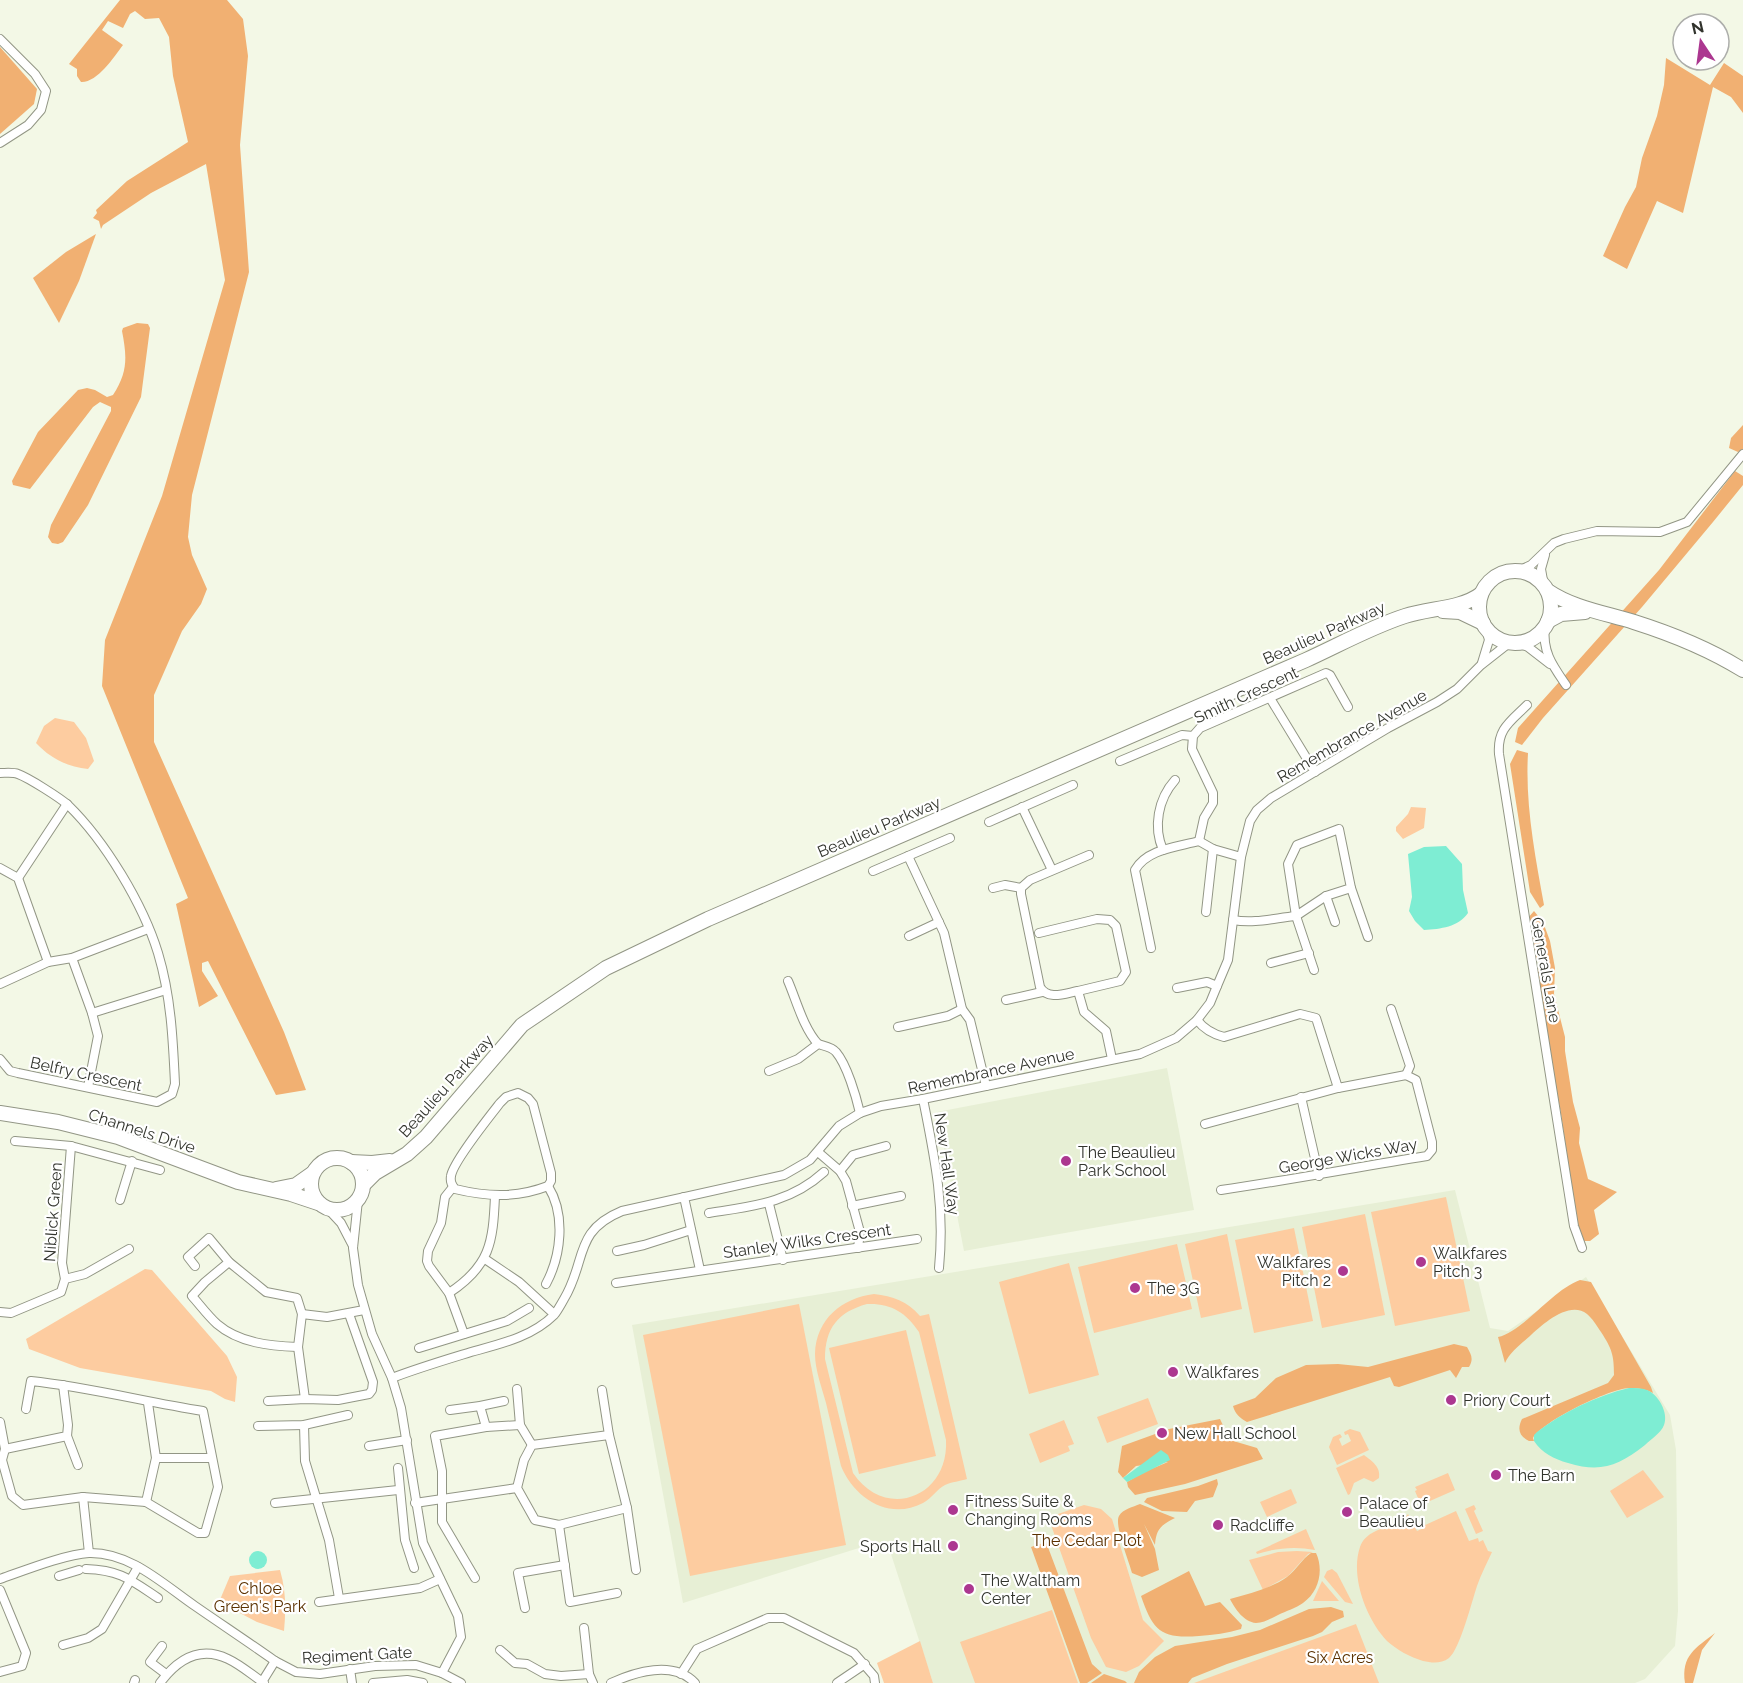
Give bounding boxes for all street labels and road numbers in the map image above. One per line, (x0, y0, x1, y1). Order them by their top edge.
street label: Beaulieu Parkway (1260, 597, 1388, 668)
street label: Smith Crescent (1191, 662, 1302, 727)
street label: Remembrance Avenue (1274, 685, 1430, 787)
street label: Beaulieu Parkway (815, 792, 944, 861)
street label: Generals Lane (1527, 916, 1565, 1024)
street label: Beaulieu Parkway (395, 1030, 497, 1141)
street label: Remembrance Avenue (906, 1044, 1076, 1098)
street label: Belfry Crescent (28, 1053, 144, 1095)
street label: Channels Drive (86, 1105, 198, 1157)
street label: New Hall Way (930, 1112, 964, 1217)
street label: George Wicks Way (1277, 1134, 1419, 1178)
street label: Niblick Green (40, 1162, 66, 1262)
street label: Stanley Wilks Crescent (722, 1220, 893, 1262)
street label: Regiment Gate (301, 1643, 413, 1667)

